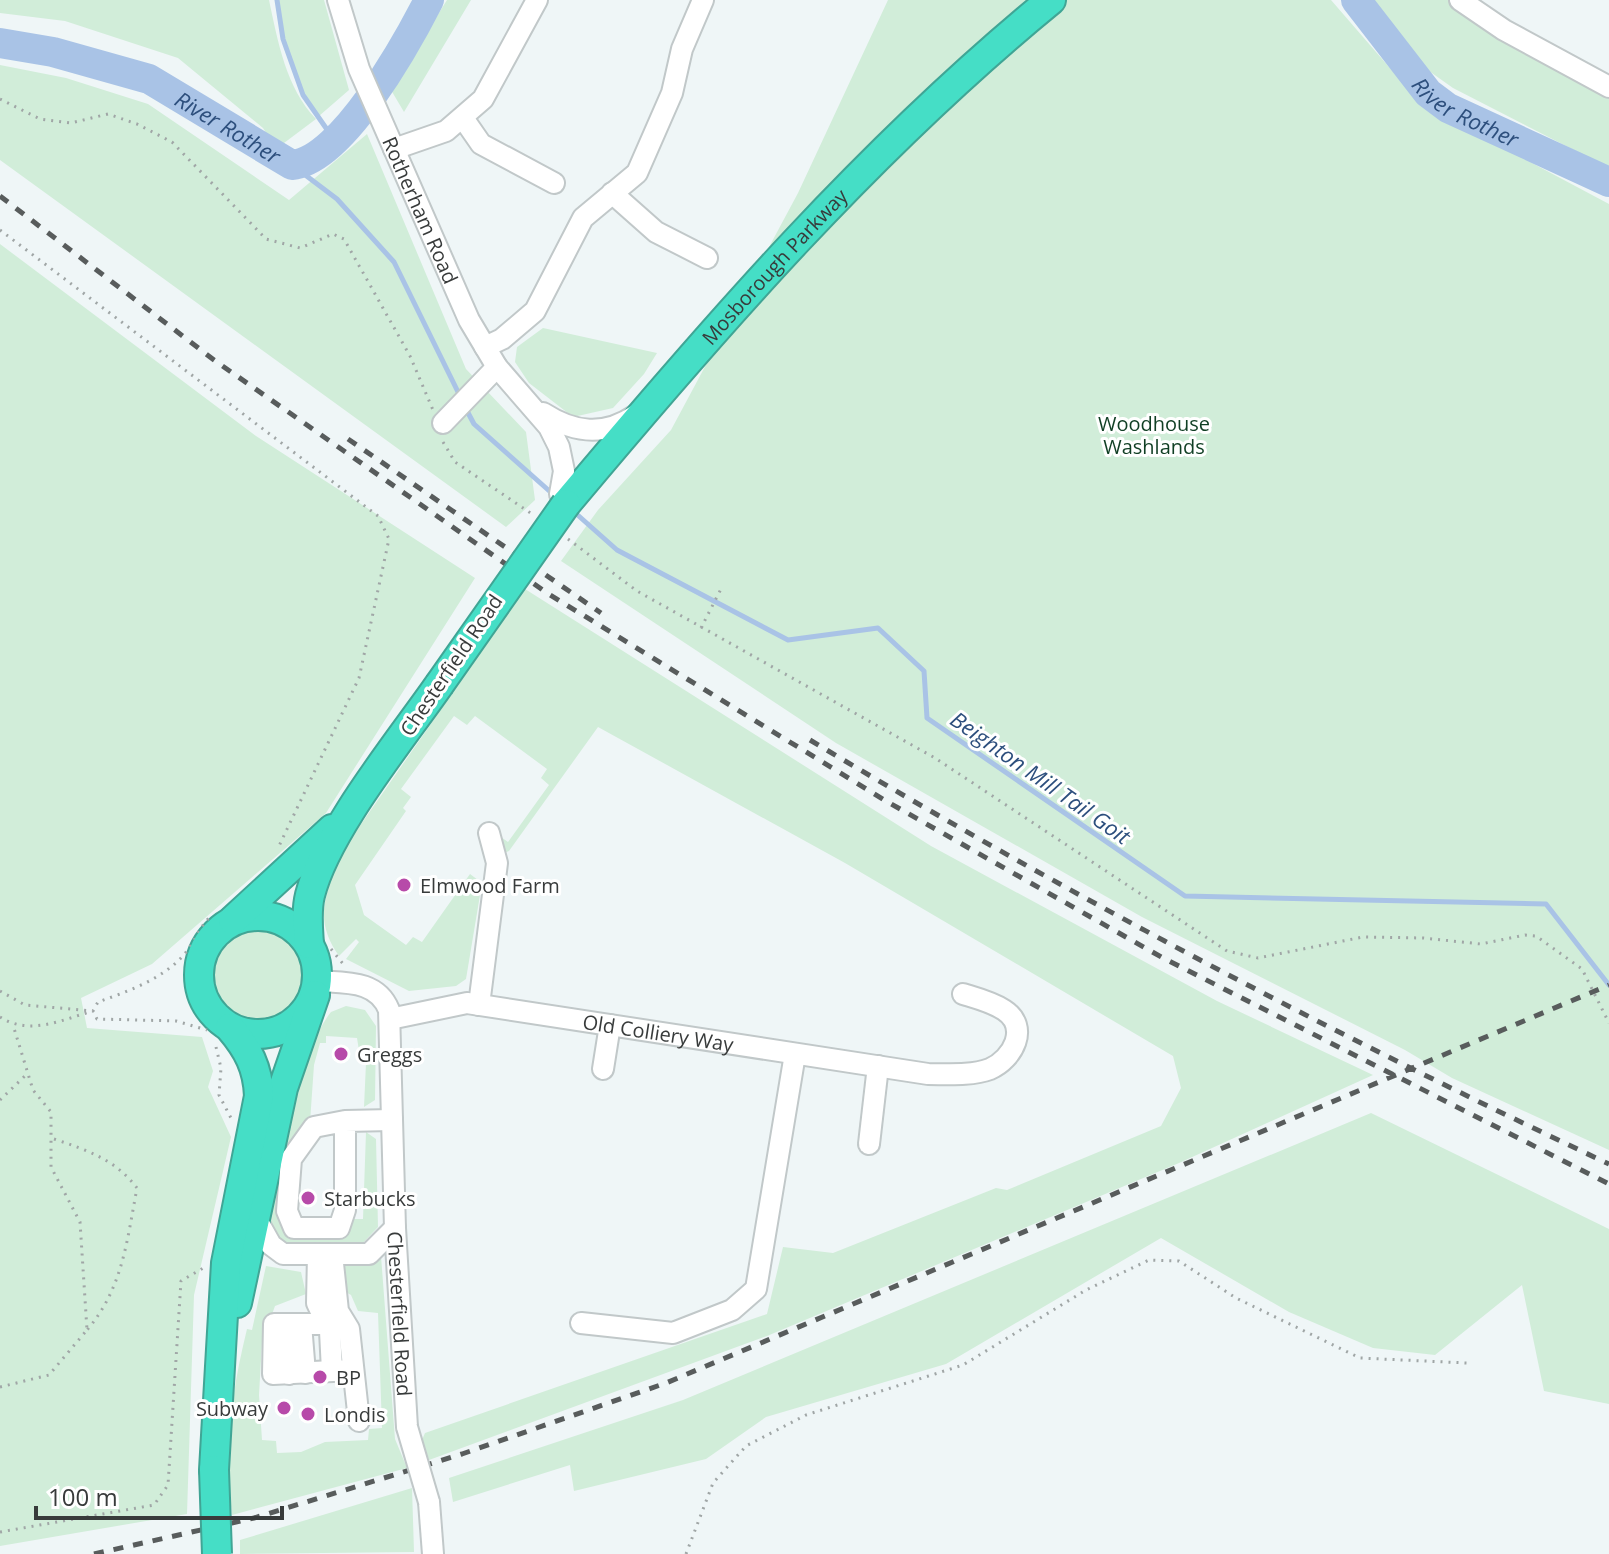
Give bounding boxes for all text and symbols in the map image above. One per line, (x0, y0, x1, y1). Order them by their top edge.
water label: River Rother (1406, 71, 1525, 154)
water label: River Rother (170, 83, 288, 171)
street label: Rotherham Road (377, 132, 465, 288)
street label: Mosborough Parkway (695, 182, 854, 350)
park label: Woodhouse Washlands (1098, 410, 1210, 460)
street label: Chesterfield Road (394, 589, 508, 741)
water label: Beighton Mill Tail Goit (945, 704, 1137, 851)
place label: Elmwood Farm (420, 872, 560, 899)
marker: Elmwood Farm (395, 876, 413, 894)
street label: Old Colliery Way (581, 1008, 736, 1058)
place label: Greggs (357, 1041, 422, 1068)
marker: Greggs (332, 1045, 350, 1063)
place label: Starbucks (324, 1185, 416, 1212)
marker: Starbucks (299, 1189, 317, 1207)
street label: Chesterfield Road (382, 1230, 419, 1397)
place label: BP (336, 1364, 361, 1391)
marker: BP (311, 1368, 329, 1386)
place label: Subway (196, 1395, 269, 1422)
marker: Subway (275, 1399, 293, 1417)
place label: Londis (324, 1401, 386, 1428)
marker: Londis (299, 1405, 317, 1423)
scale bar (36, 1470, 282, 1520)
text: 100 m (48, 1480, 118, 1513)

